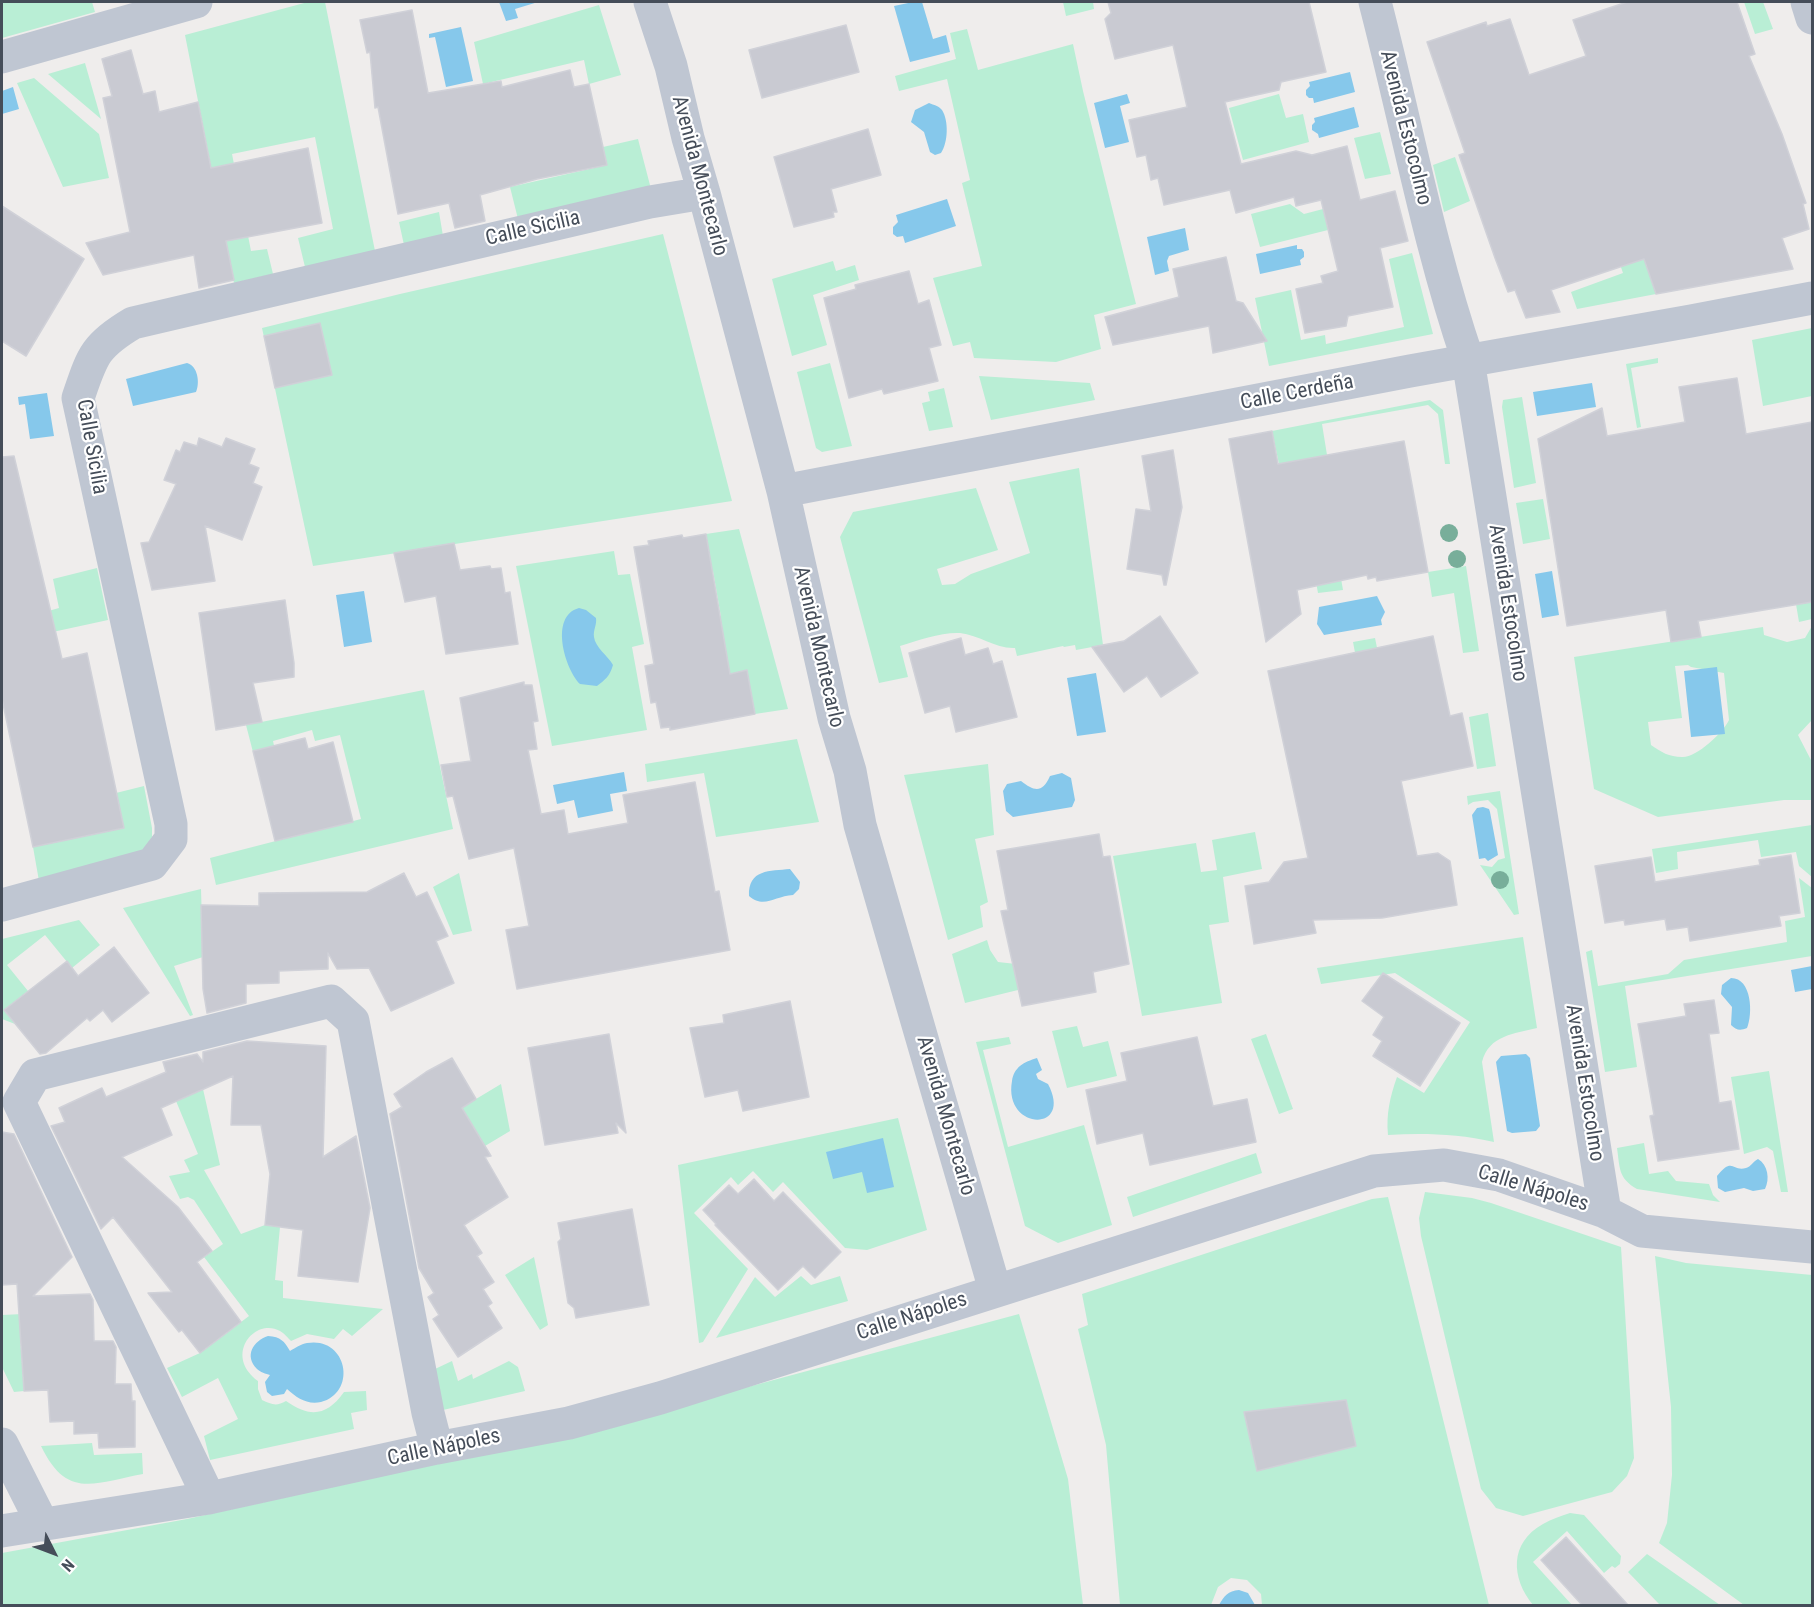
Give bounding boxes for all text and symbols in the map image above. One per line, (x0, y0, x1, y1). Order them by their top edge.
street label: Avenida Estocolmo (1374, 48, 1436, 208)
street label: Avenida Montecarlo (666, 93, 732, 259)
street label: Calle Sicilia (483, 206, 583, 252)
street label: Calle Cerdeña (1238, 370, 1356, 416)
street label: Calle Sicilia (70, 397, 112, 497)
street label: Avenida Estocolmo (1482, 523, 1532, 683)
street label: Avenida Montecarlo (787, 564, 849, 730)
street label: Avenida Estocolmo (1559, 1003, 1609, 1163)
street label: Avenida Montecarlo (910, 1033, 980, 1199)
street label: Calle Nápoles (1475, 1160, 1591, 1218)
street label: Calle Nápoles (854, 1287, 970, 1347)
street label: Calle Nápoles (385, 1424, 503, 1472)
north arrow (24, 1523, 84, 1583)
text: N (57, 1555, 78, 1575)

